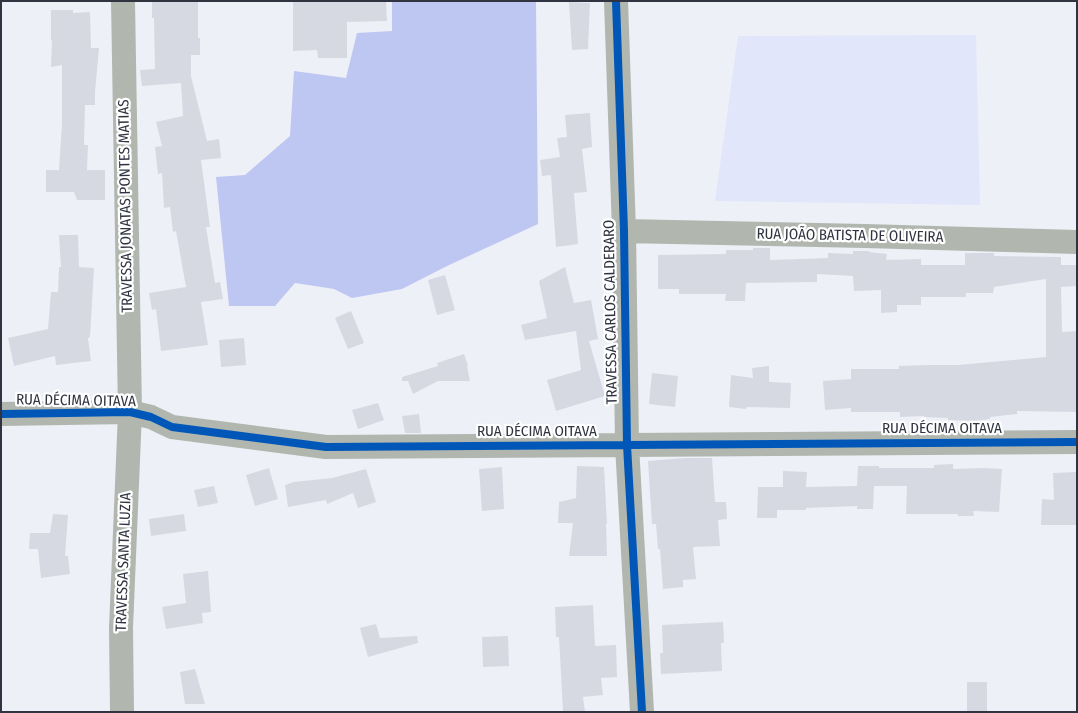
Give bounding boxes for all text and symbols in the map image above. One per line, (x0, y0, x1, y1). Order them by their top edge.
street label: TRAVESSA JONATAS PONTES MATIAS (115, 99, 137, 313)
street label: TRAVESSA CARLOS CALDERARO (600, 219, 622, 405)
street label: RUA JOÃO BATISTA DE OLIVEIRA (756, 225, 944, 247)
street label: RUA DÉCIMA OITAVA (16, 391, 136, 411)
street label: RUA DÉCIMA OITAVA (882, 420, 1002, 438)
street label: RUA DÉCIMA OITAVA (477, 423, 597, 441)
street label: TRAVESSA SANTA LUZIA (113, 492, 135, 632)

